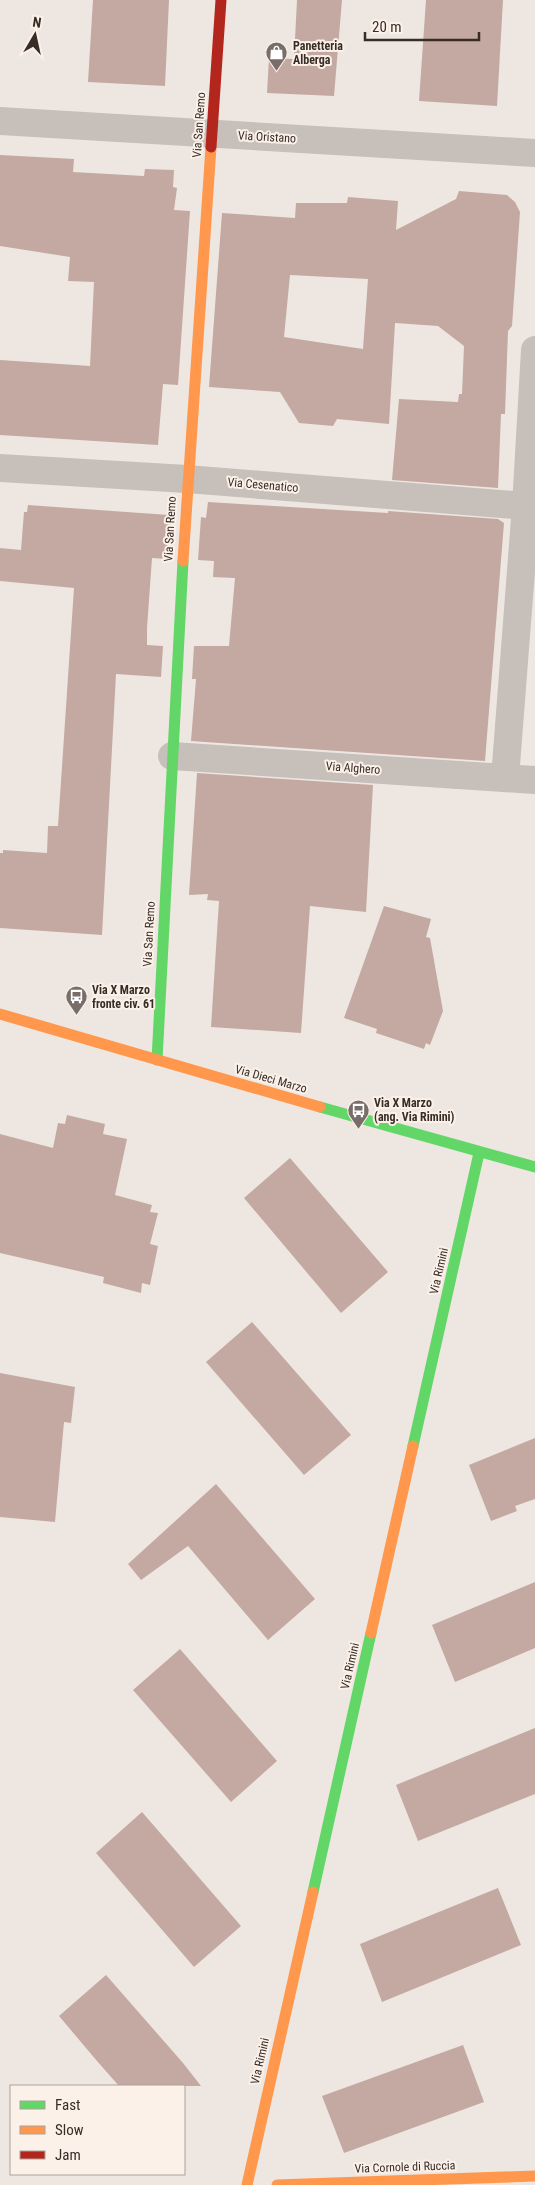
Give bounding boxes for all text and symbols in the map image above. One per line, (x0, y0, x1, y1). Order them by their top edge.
north arrow (10, 10, 60, 60)
scale bar (365, 10, 479, 42)
text: N (32, 14, 43, 31)
text: 20 m (372, 18, 402, 36)
place label: Panetteria Alberga (293, 39, 343, 67)
shop icon: Panetteria Alberga (265, 41, 289, 72)
street label: Via San Remo (190, 92, 208, 158)
street label: Via Oristano (238, 128, 296, 146)
street label: Via Cesenatico (227, 475, 299, 495)
street label: Via San Remo (161, 496, 179, 562)
street label: Via Alghero (325, 759, 381, 777)
street label: Via San Remo (140, 901, 158, 967)
place label: Via X Marzo fronte civ. 61 (92, 983, 155, 1011)
bus stop icon: Via X Marzo fronte civ. 61 (64, 985, 88, 1016)
street label: Via Dieci Marzo (234, 1062, 308, 1096)
place label: Via X Marzo (ang. Via Rimini) (374, 1096, 455, 1124)
bus stop icon: Via X Marzo (ang. Via Rimini) (346, 1098, 370, 1129)
street label: Via Rimini (427, 1246, 451, 1296)
street label: Via Rimini (338, 1641, 362, 1691)
street label: Via Rimini (248, 2036, 272, 2086)
legend (10, 2085, 185, 2175)
text: Fast (55, 2096, 80, 2114)
text: Slow (55, 2121, 84, 2139)
text: Jam (55, 2146, 81, 2164)
street label: Via Cornole di Ruccia (354, 2158, 456, 2176)

